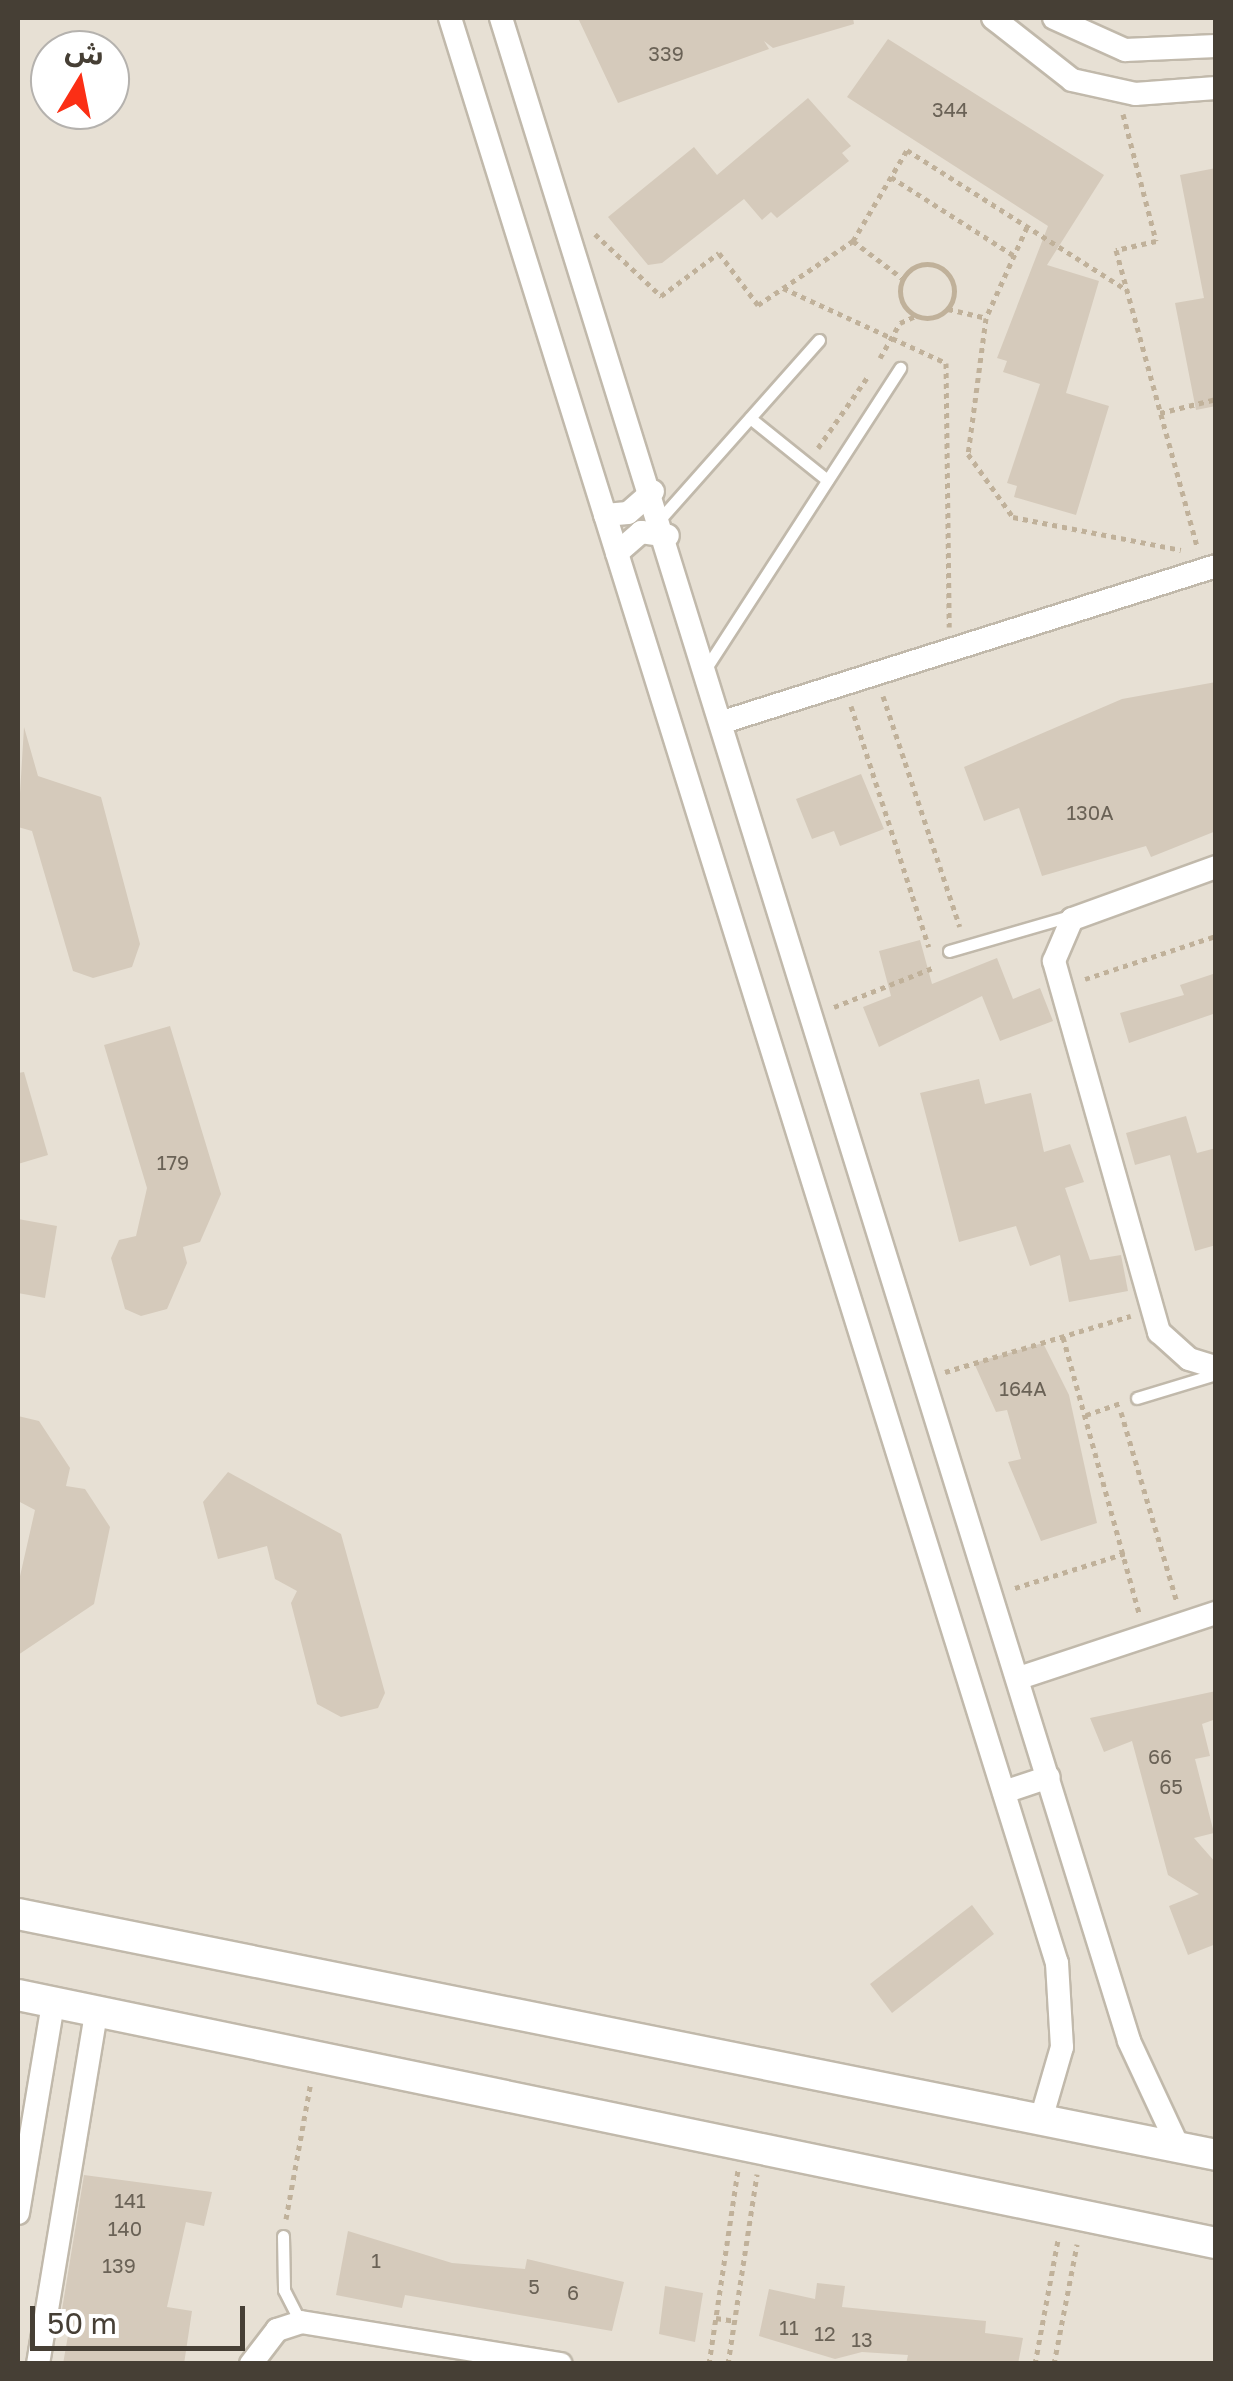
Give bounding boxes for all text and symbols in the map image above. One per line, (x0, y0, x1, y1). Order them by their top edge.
north arrow (30, 30, 130, 130)
text: ش (63, 32, 107, 72)
house number: 339 (648, 41, 684, 65)
house number: 344 (932, 97, 968, 121)
house number: 130A (1066, 800, 1114, 824)
house number: 179 (157, 1150, 189, 1174)
house number: 164A (999, 1376, 1047, 1400)
house number: 66 (1148, 1744, 1172, 1768)
house number: 65 (1159, 1774, 1183, 1798)
house number: 141 (114, 2188, 146, 2212)
house number: 140 (108, 2216, 142, 2240)
house number: 1 (371, 2248, 381, 2272)
house number: 139 (102, 2253, 136, 2277)
house number: 5 (528, 2274, 540, 2298)
house number: 6 (567, 2280, 579, 2304)
scale bar (35, 2286, 250, 2348)
text: 50 m (47, 2305, 117, 2341)
house number: 11 (779, 2315, 799, 2339)
house number: 12 (814, 2321, 836, 2345)
house number: 13 (851, 2327, 873, 2351)

